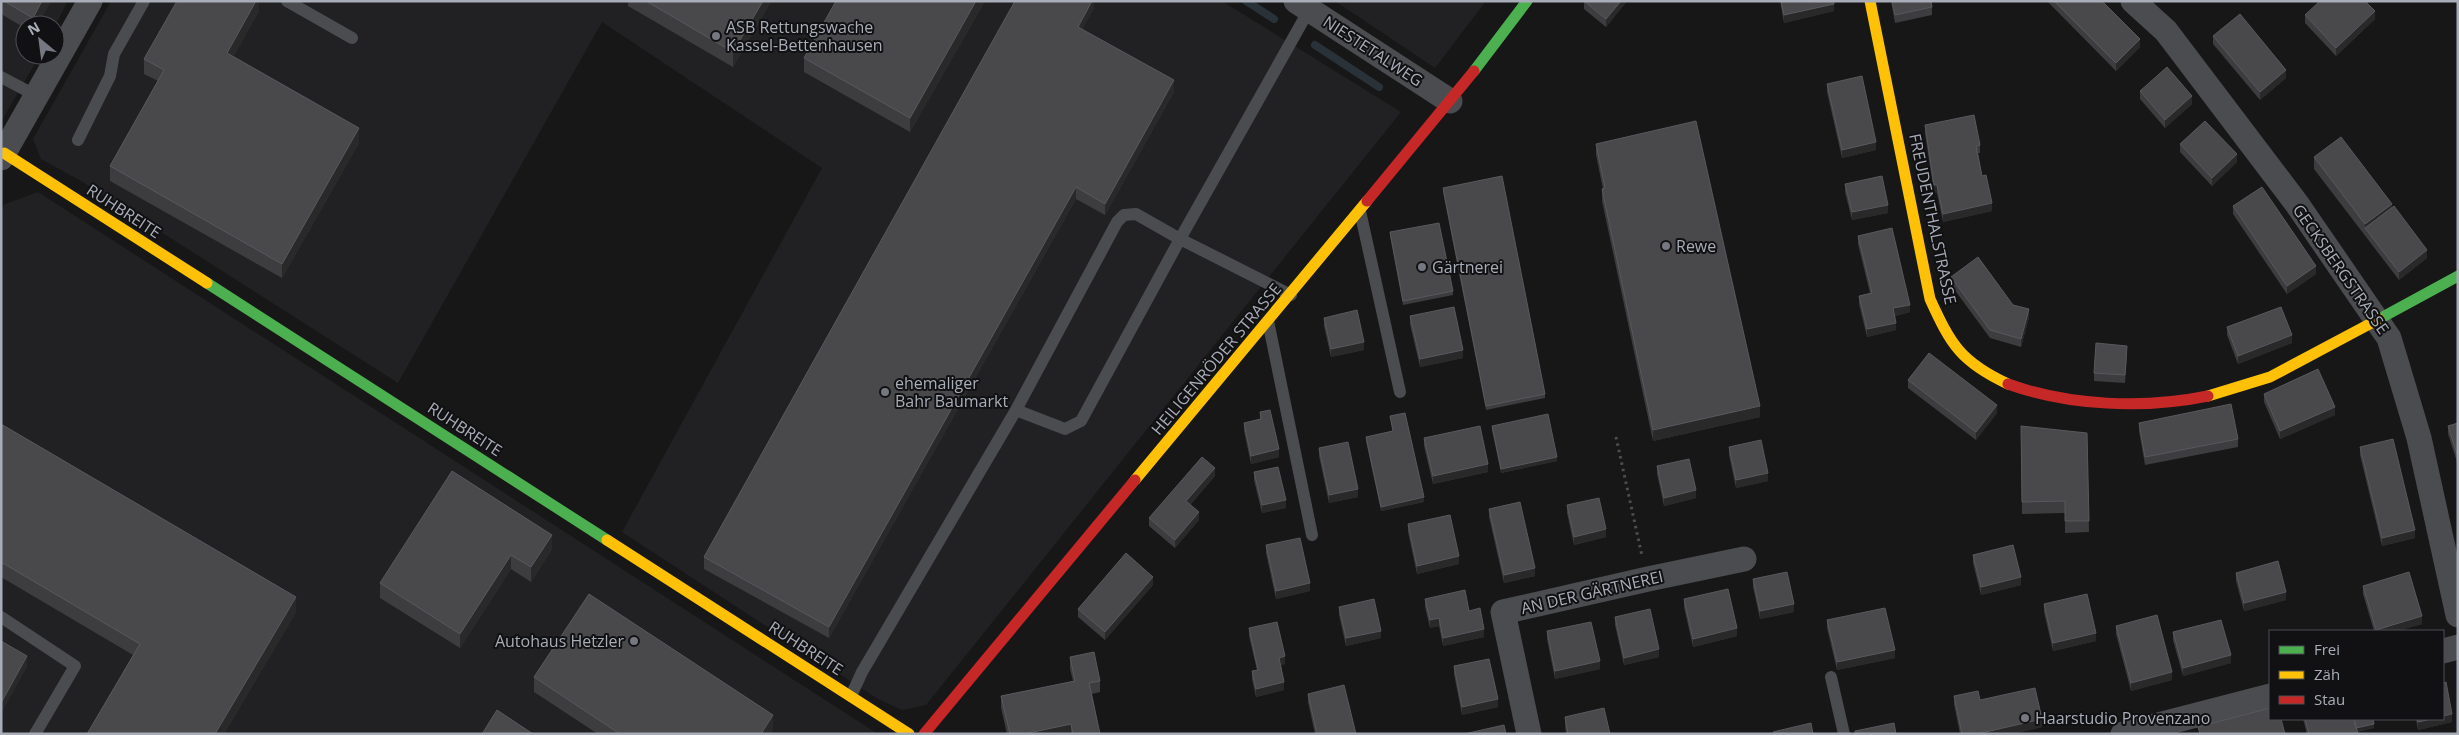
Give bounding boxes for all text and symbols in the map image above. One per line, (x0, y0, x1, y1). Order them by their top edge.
street label: NIESTETALWEG (1319, 11, 1427, 91)
north arrow (15, 15, 65, 65)
place label: ASB Rettungswache Kassel-Bettenhausen (726, 16, 883, 56)
text: N (24, 17, 43, 39)
marker: ASB Rettungswache Kassel-Bettenhausen (710, 30, 722, 42)
street label: FREUDENTHALSTRASSE (1904, 131, 1962, 307)
street label: RUHBREITE (83, 179, 165, 243)
street label: GECKSBERGSTRASSE (2288, 200, 2394, 338)
place label: Rewe (1676, 235, 1716, 257)
marker: Rewe (1660, 240, 1672, 252)
place label: Gärtnerei (1432, 256, 1503, 278)
marker: Gärtnerei (1416, 261, 1428, 273)
street label: HEILIGENRÖDER STRASSE (1146, 279, 1286, 439)
place label: ehemaliger Bahr Baumarkt (895, 372, 1008, 412)
marker: ehemaliger Bahr Baumarkt (879, 386, 891, 398)
street label: RUHBREITE (424, 397, 506, 461)
street label: AN DER GÄRTNEREI (1519, 565, 1665, 619)
street label: RUHBREITE (765, 616, 847, 680)
place label: Autohaus Hetzler (495, 630, 624, 652)
legend (2269, 630, 2444, 720)
marker: Autohaus Hetzler (628, 635, 640, 647)
text: Frei (2314, 639, 2340, 659)
text: Zäh (2314, 664, 2340, 684)
text: Stau (2314, 689, 2345, 709)
place label: Haarstudio Provenzano (2035, 707, 2210, 729)
marker: Haarstudio Provenzano (2019, 712, 2031, 724)

